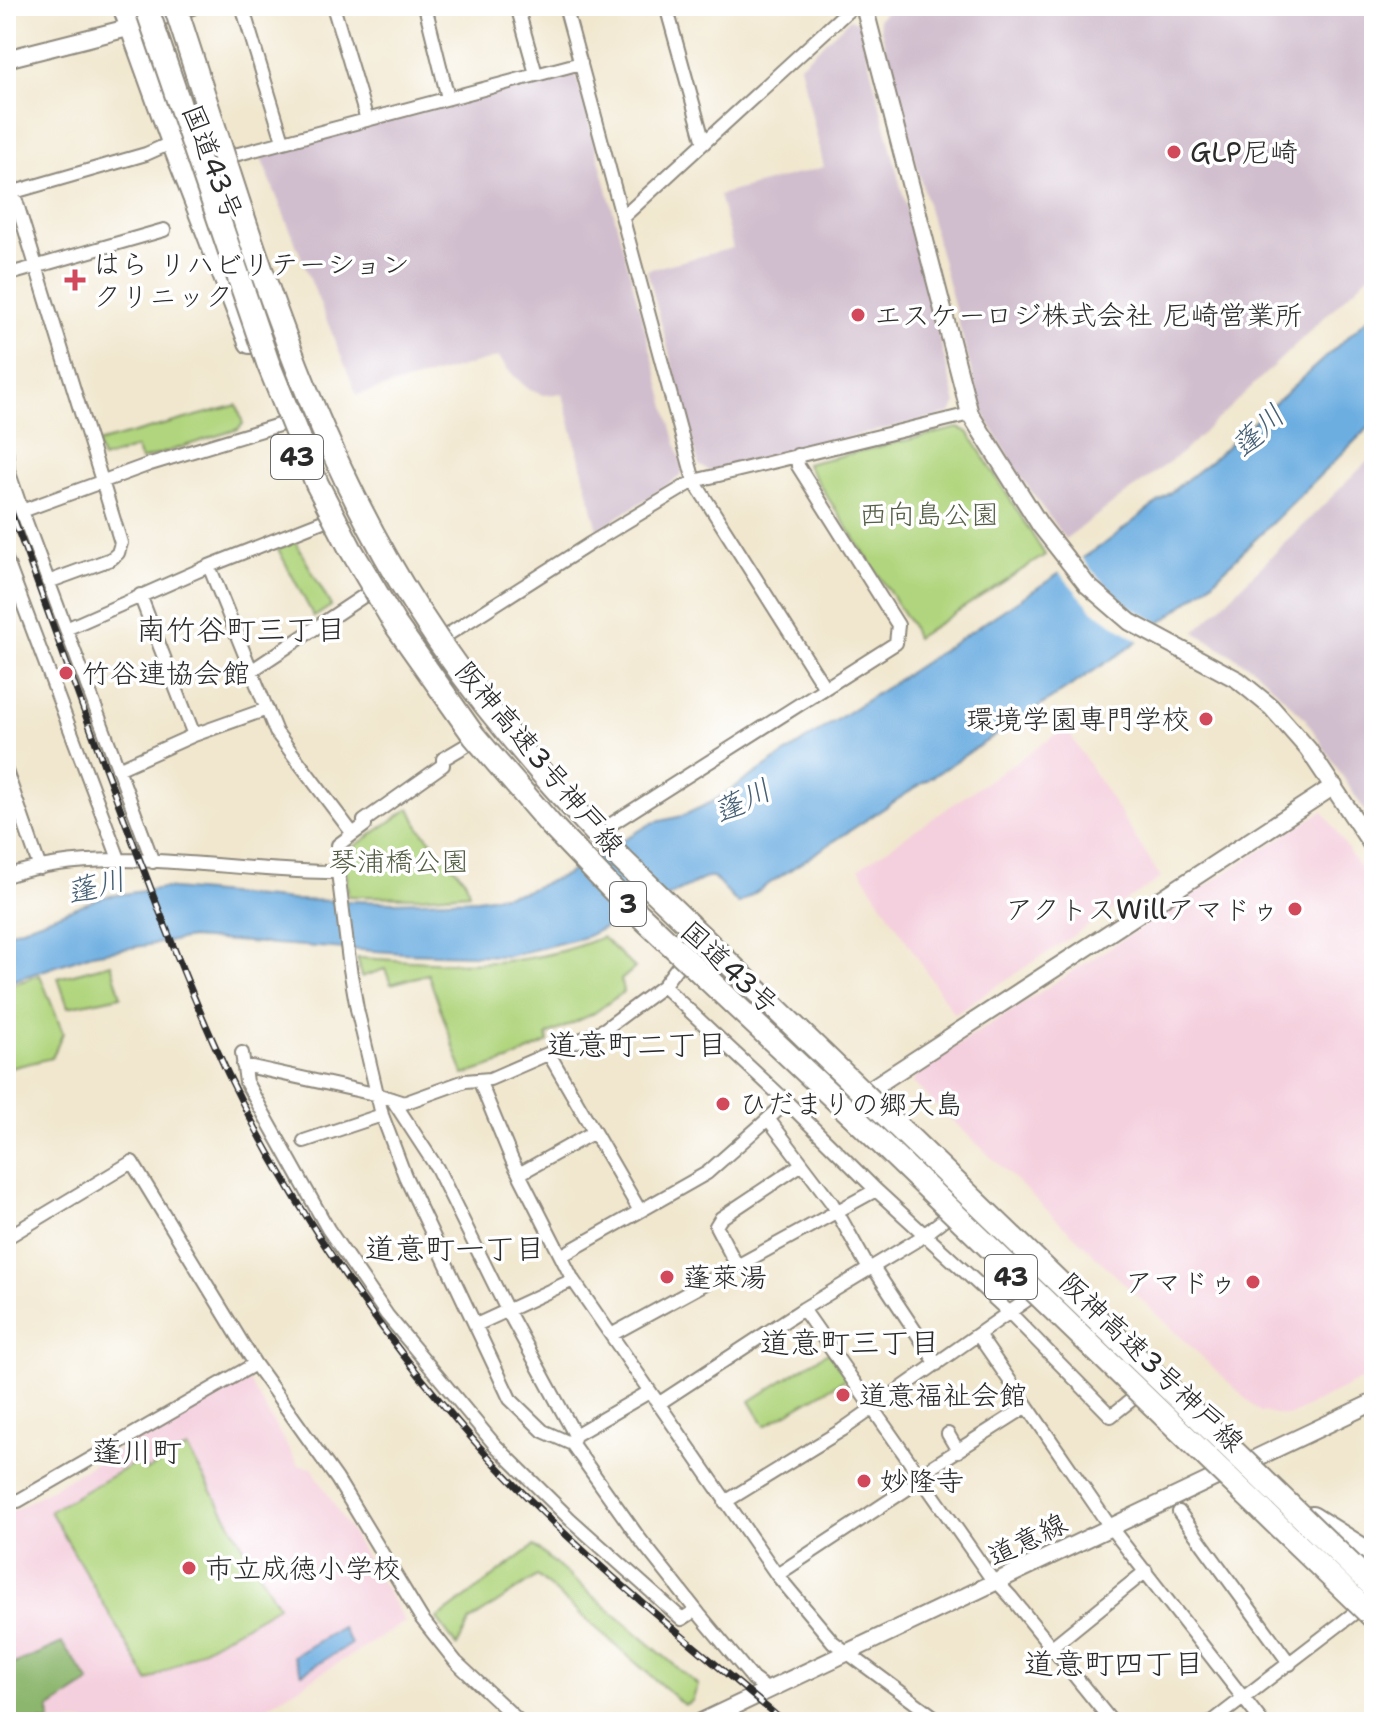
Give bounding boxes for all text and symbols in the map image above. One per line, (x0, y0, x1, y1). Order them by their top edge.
street label: 国道43号 (174, 99, 252, 225)
place label: GLP尼崎 (1190, 133, 1298, 171)
marker: GLP尼崎 (1165, 143, 1183, 161)
place label: はら リハビリテーション クリニック (93, 245, 410, 315)
marker: はら リハビリテーション クリニック (64, 269, 86, 291)
place label: エスケーロジ株式会社 尼崎営業所 (874, 296, 1302, 334)
marker: エスケーロジ株式会社 尼崎営業所 (849, 306, 867, 324)
water label: 蓬川 (1222, 395, 1294, 466)
road number: 43 (271, 435, 323, 479)
park label: 西向島公園 (859, 495, 999, 533)
district label: 南竹谷町三丁目 (136, 609, 346, 650)
street label: 阪神高速3号神戸線 (447, 652, 633, 864)
place label: 竹谷連協会館 (82, 654, 250, 692)
marker: 竹谷連協会館 (57, 664, 75, 682)
place label: 環境学園専門学校 (966, 700, 1190, 738)
marker: 環境学園専門学校 (1197, 710, 1215, 728)
water label: 蓬川 (706, 769, 778, 832)
park label: 琴浦橋公園 (329, 842, 469, 880)
water label: 蓬川 (62, 858, 130, 913)
road number: 3 (610, 882, 646, 926)
place label: アクトスWillアマドゥ (1005, 890, 1279, 928)
marker: アクトスWillアマドゥ (1286, 900, 1304, 918)
street label: 国道43号 (673, 912, 787, 1022)
district label: 道意町二丁目 (547, 1024, 727, 1065)
place label: ひだまりの郷大島 (739, 1085, 963, 1123)
marker: ひだまりの郷大島 (714, 1095, 732, 1113)
district label: 道意町一丁目 (365, 1228, 545, 1269)
road number: 43 (985, 1255, 1037, 1299)
place label: 蓬萊湯 (683, 1258, 767, 1296)
place label: アマドゥ (1125, 1263, 1237, 1301)
street label: 阪神高速3号神戸線 (1051, 1264, 1253, 1460)
marker: 蓬萊湯 (658, 1268, 676, 1286)
marker: アマドゥ (1244, 1273, 1262, 1291)
district label: 道意町三丁目 (760, 1322, 940, 1363)
place label: 道意福祉会館 (859, 1376, 1027, 1414)
marker: 道意福祉会館 (834, 1386, 852, 1404)
district label: 蓬川町 (92, 1431, 182, 1472)
place label: 妙隆寺 (880, 1462, 964, 1500)
marker: 妙隆寺 (855, 1472, 873, 1490)
street label: 道意線 (981, 1504, 1073, 1574)
place label: 市立成徳小学校 (205, 1549, 401, 1587)
marker: 市立成徳小学校 (180, 1559, 198, 1577)
district label: 道意町四丁目 (1024, 1643, 1204, 1684)

